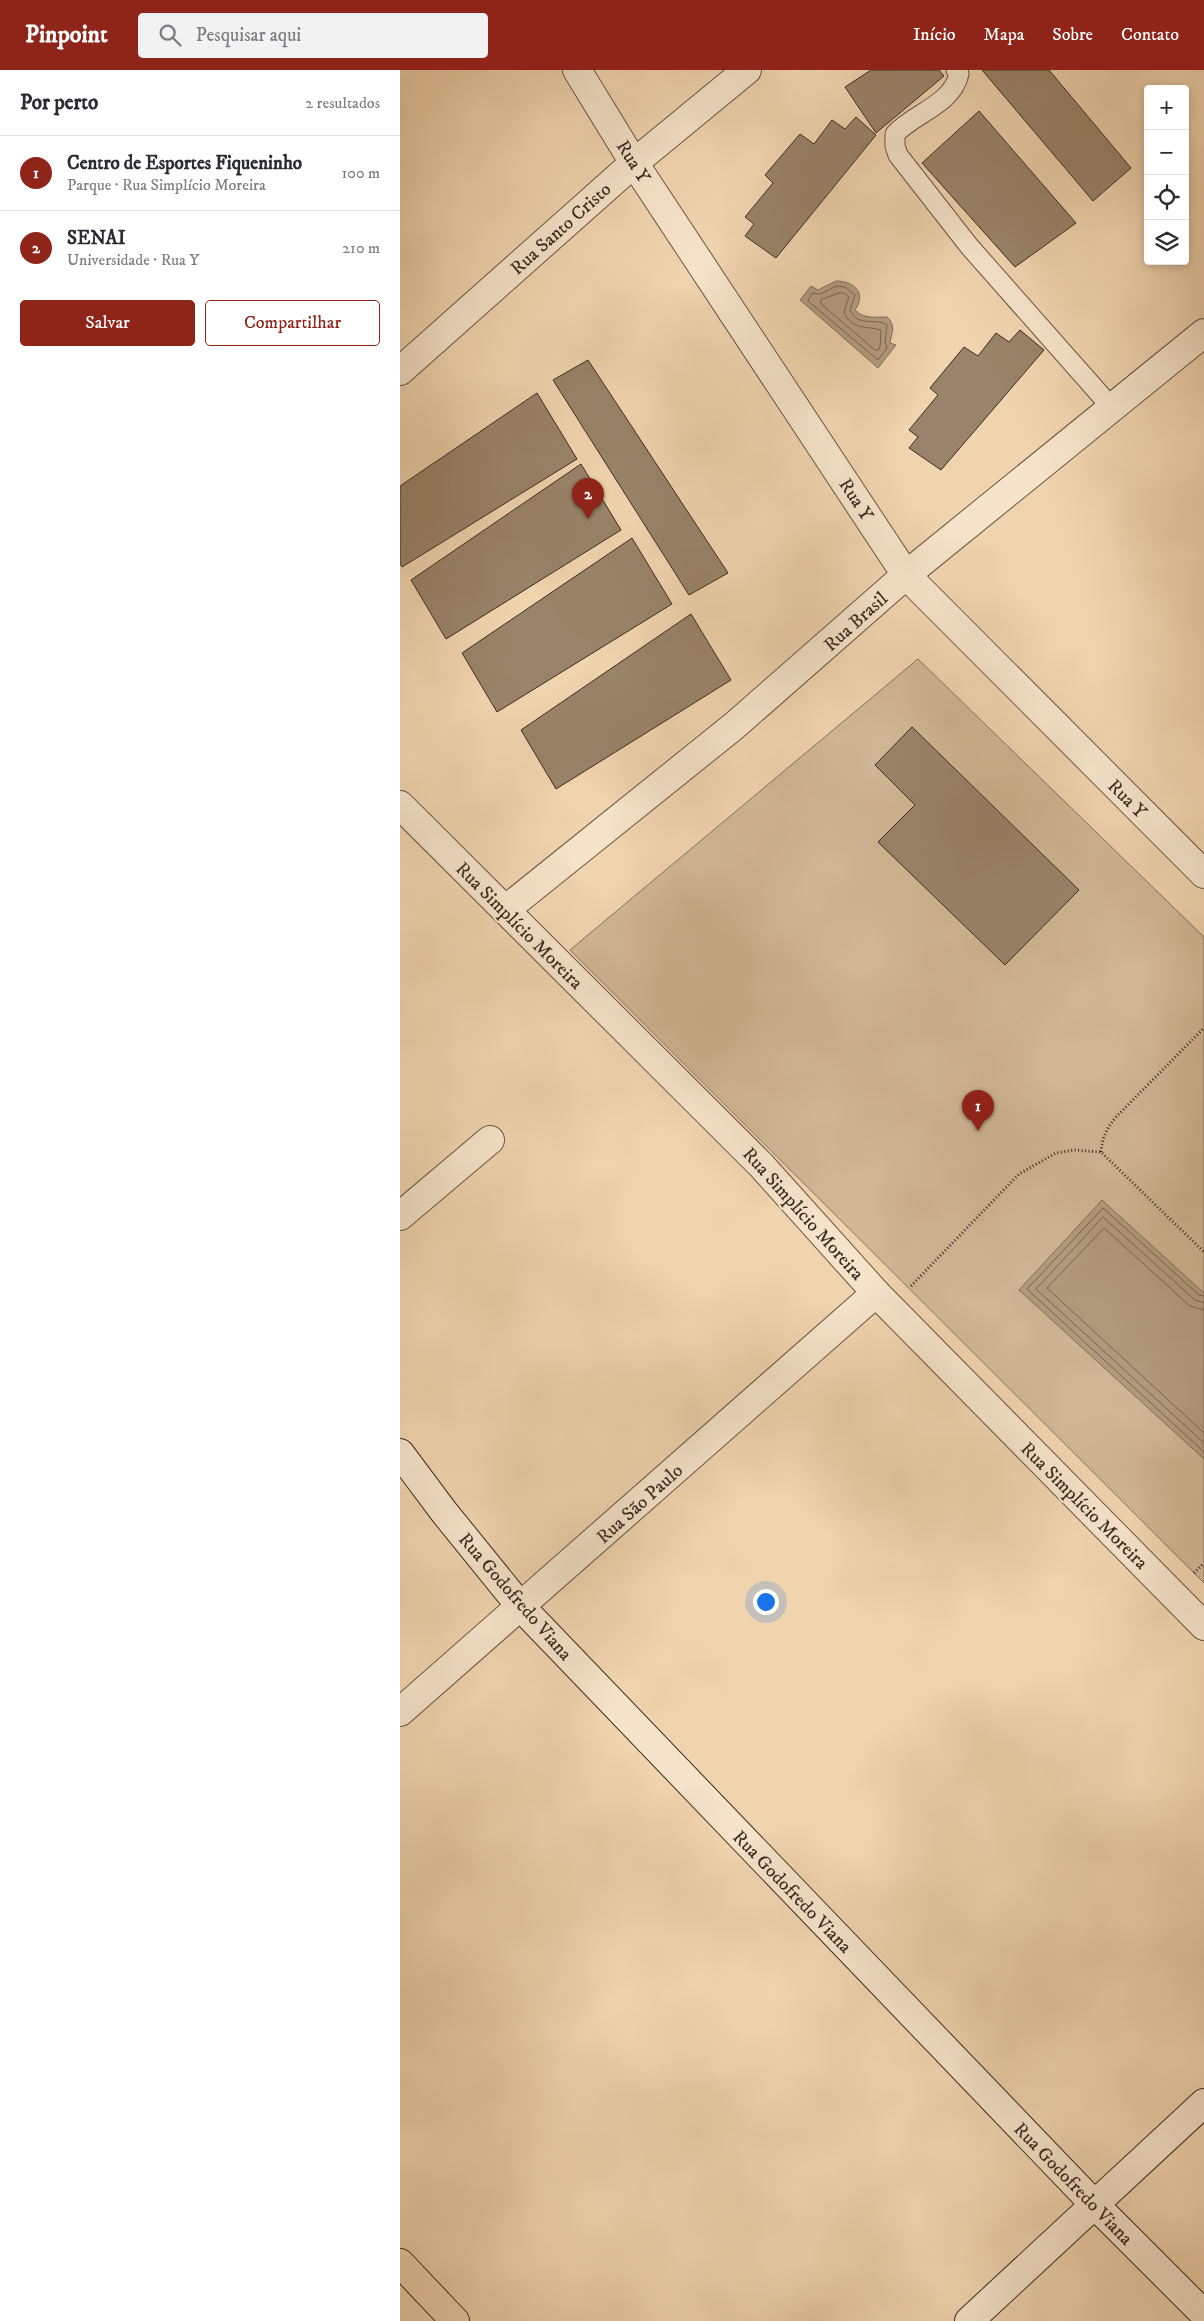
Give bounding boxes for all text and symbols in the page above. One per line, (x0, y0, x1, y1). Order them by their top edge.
search box (138, 13, 488, 58)
text: Pinpoint (25, 20, 108, 50)
icon: search (156, 21, 184, 49)
text: Pesquisar aqui (196, 24, 301, 47)
text: Início (913, 24, 956, 46)
text: Mapa (984, 24, 1024, 46)
text: Sobre (1052, 24, 1093, 46)
text: Contato (1121, 24, 1179, 46)
map controls (1144, 85, 1189, 265)
button: + (1144, 85, 1189, 130)
text: Por perto (20, 90, 98, 116)
text: 2 resultados (305, 93, 380, 113)
button: − (1144, 130, 1189, 175)
street label: Rua Y (611, 136, 655, 188)
text: Centro de Esportes Fiqueninho (67, 152, 302, 175)
text: 1 (33, 163, 39, 183)
text: 100 m (342, 163, 380, 183)
text: Parque · Rua Simplício Moreira (67, 175, 266, 195)
button: locate (1144, 175, 1189, 220)
street label: Rua Santo Cristo (506, 178, 616, 280)
button: layers (1144, 220, 1189, 265)
text: SENAI (67, 227, 126, 250)
text: 2 (32, 238, 40, 258)
text: 210 m (342, 238, 380, 258)
text: Universidade · Rua Y (67, 250, 199, 270)
button: Salvar (20, 300, 195, 346)
button: Compartilhar (205, 300, 380, 346)
street label: Rua Y (834, 474, 878, 526)
pin: 2 (572, 478, 604, 519)
street label: Rua Brasil (819, 587, 893, 657)
street label: Rua Y (1103, 775, 1152, 824)
street label: Rua Simplício Moreira (450, 858, 587, 995)
pin: 1 (962, 1090, 994, 1131)
street label: Rua Simplício Moreira (737, 1143, 869, 1285)
street label: Rua Simplício Moreira (1015, 1438, 1152, 1575)
street label: Rua São Paulo (592, 1459, 688, 1549)
street label: Rua Godofredo Viana (453, 1528, 577, 1666)
your location (753, 1589, 779, 1615)
street label: Rua Godofredo Viana (727, 1826, 856, 1958)
street label: Rua Godofredo Viana (1008, 2118, 1137, 2250)

